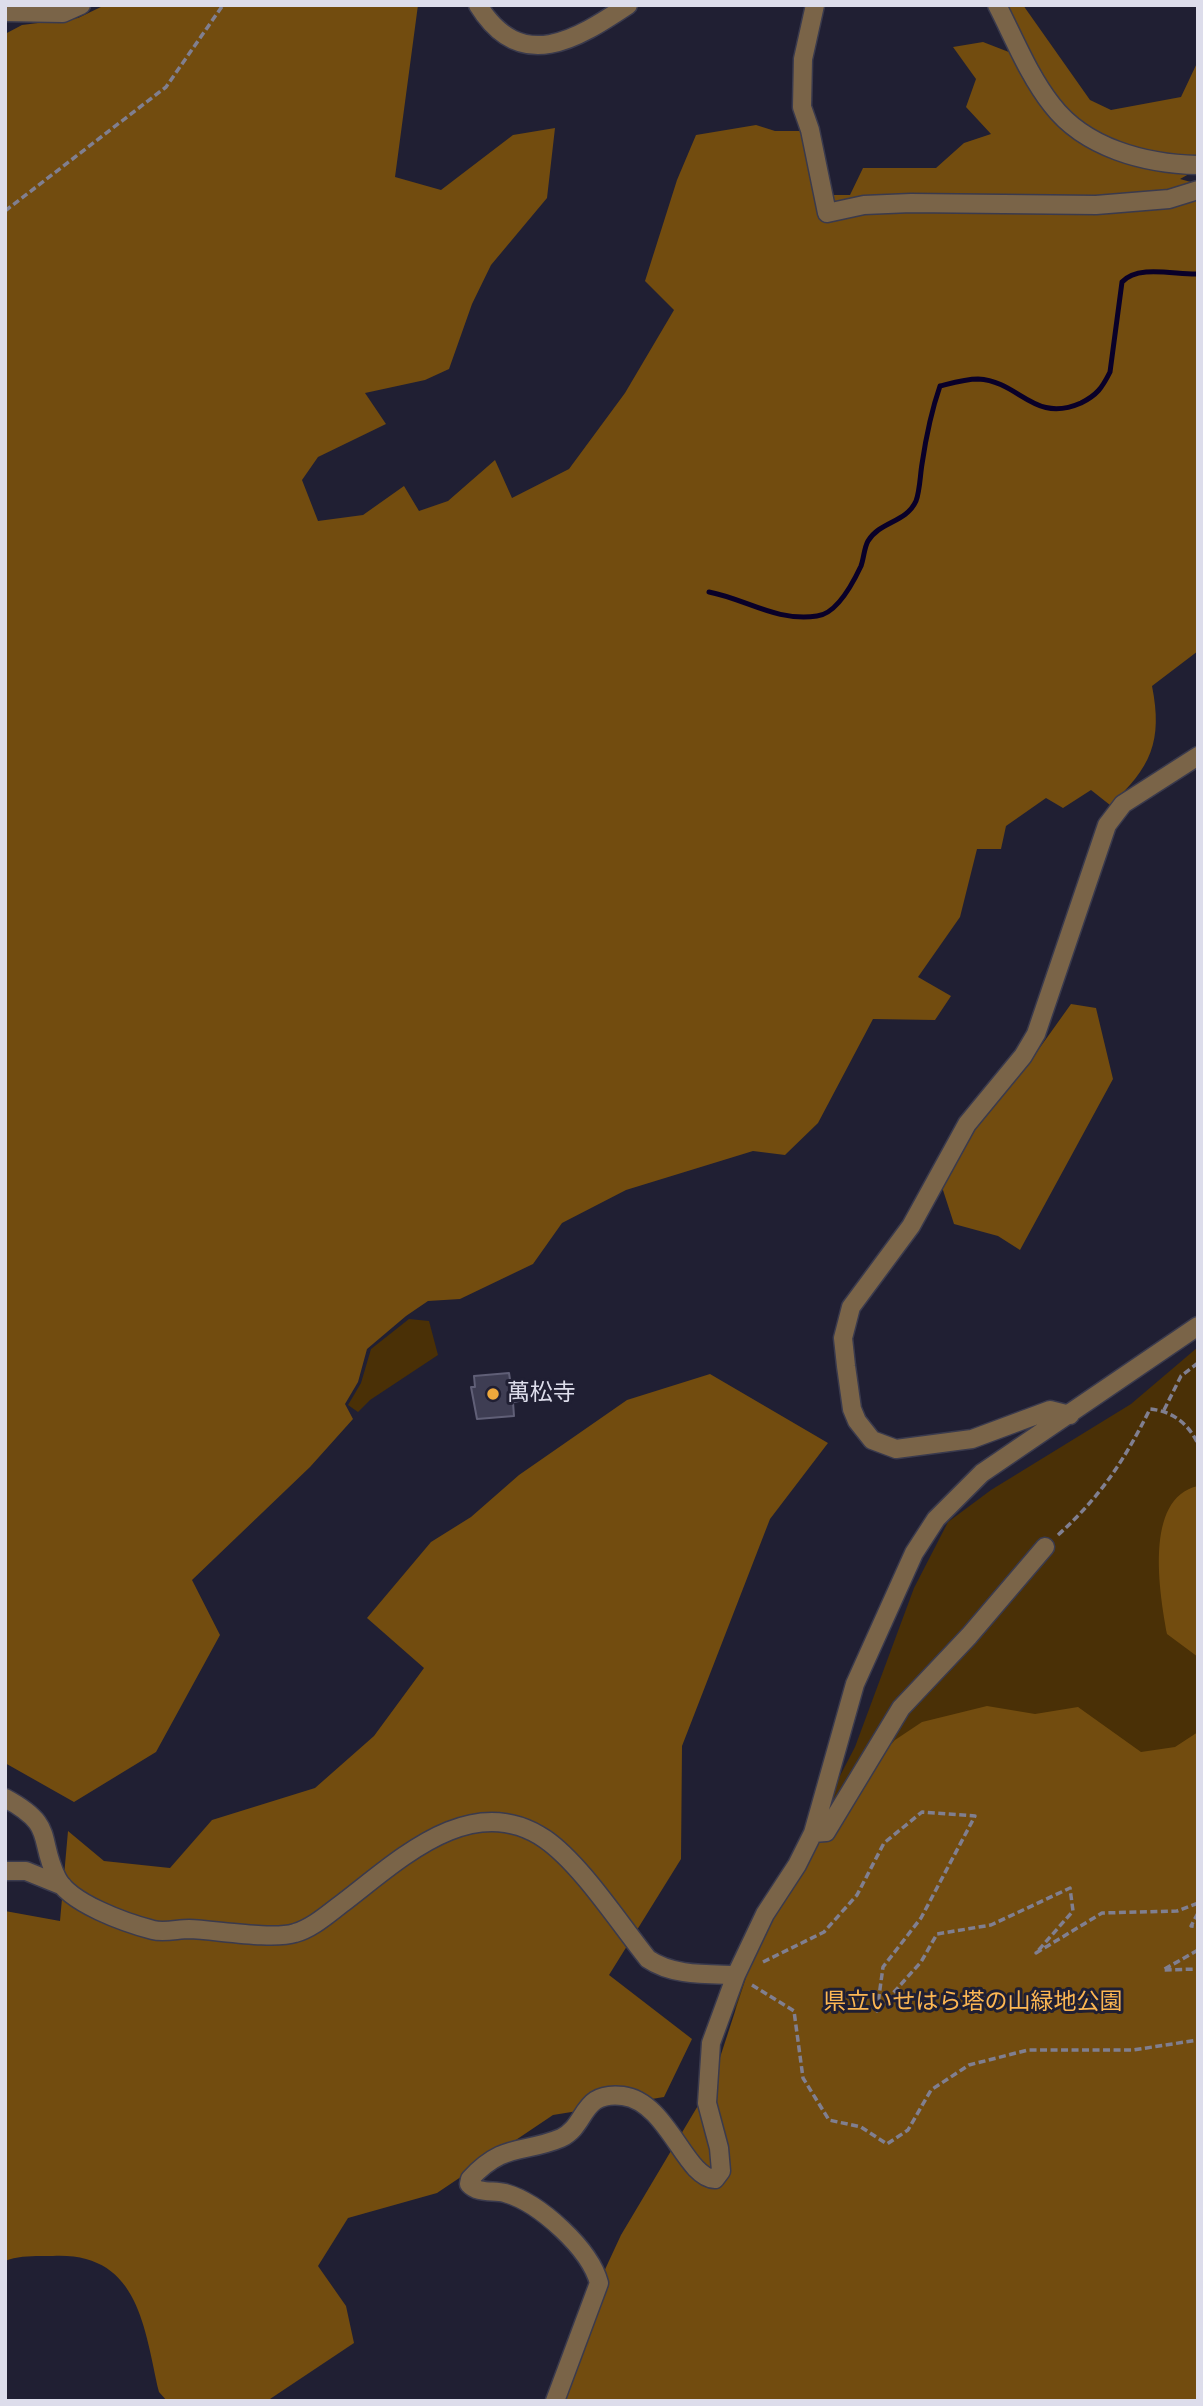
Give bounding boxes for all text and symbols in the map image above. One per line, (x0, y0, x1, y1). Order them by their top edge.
place label: 萬松寺 (507, 1380, 576, 1408)
marker: 萬松寺 (485, 1386, 501, 1402)
park label: 県立いせはら塔の山緑地公園 (824, 1989, 1122, 2017)

